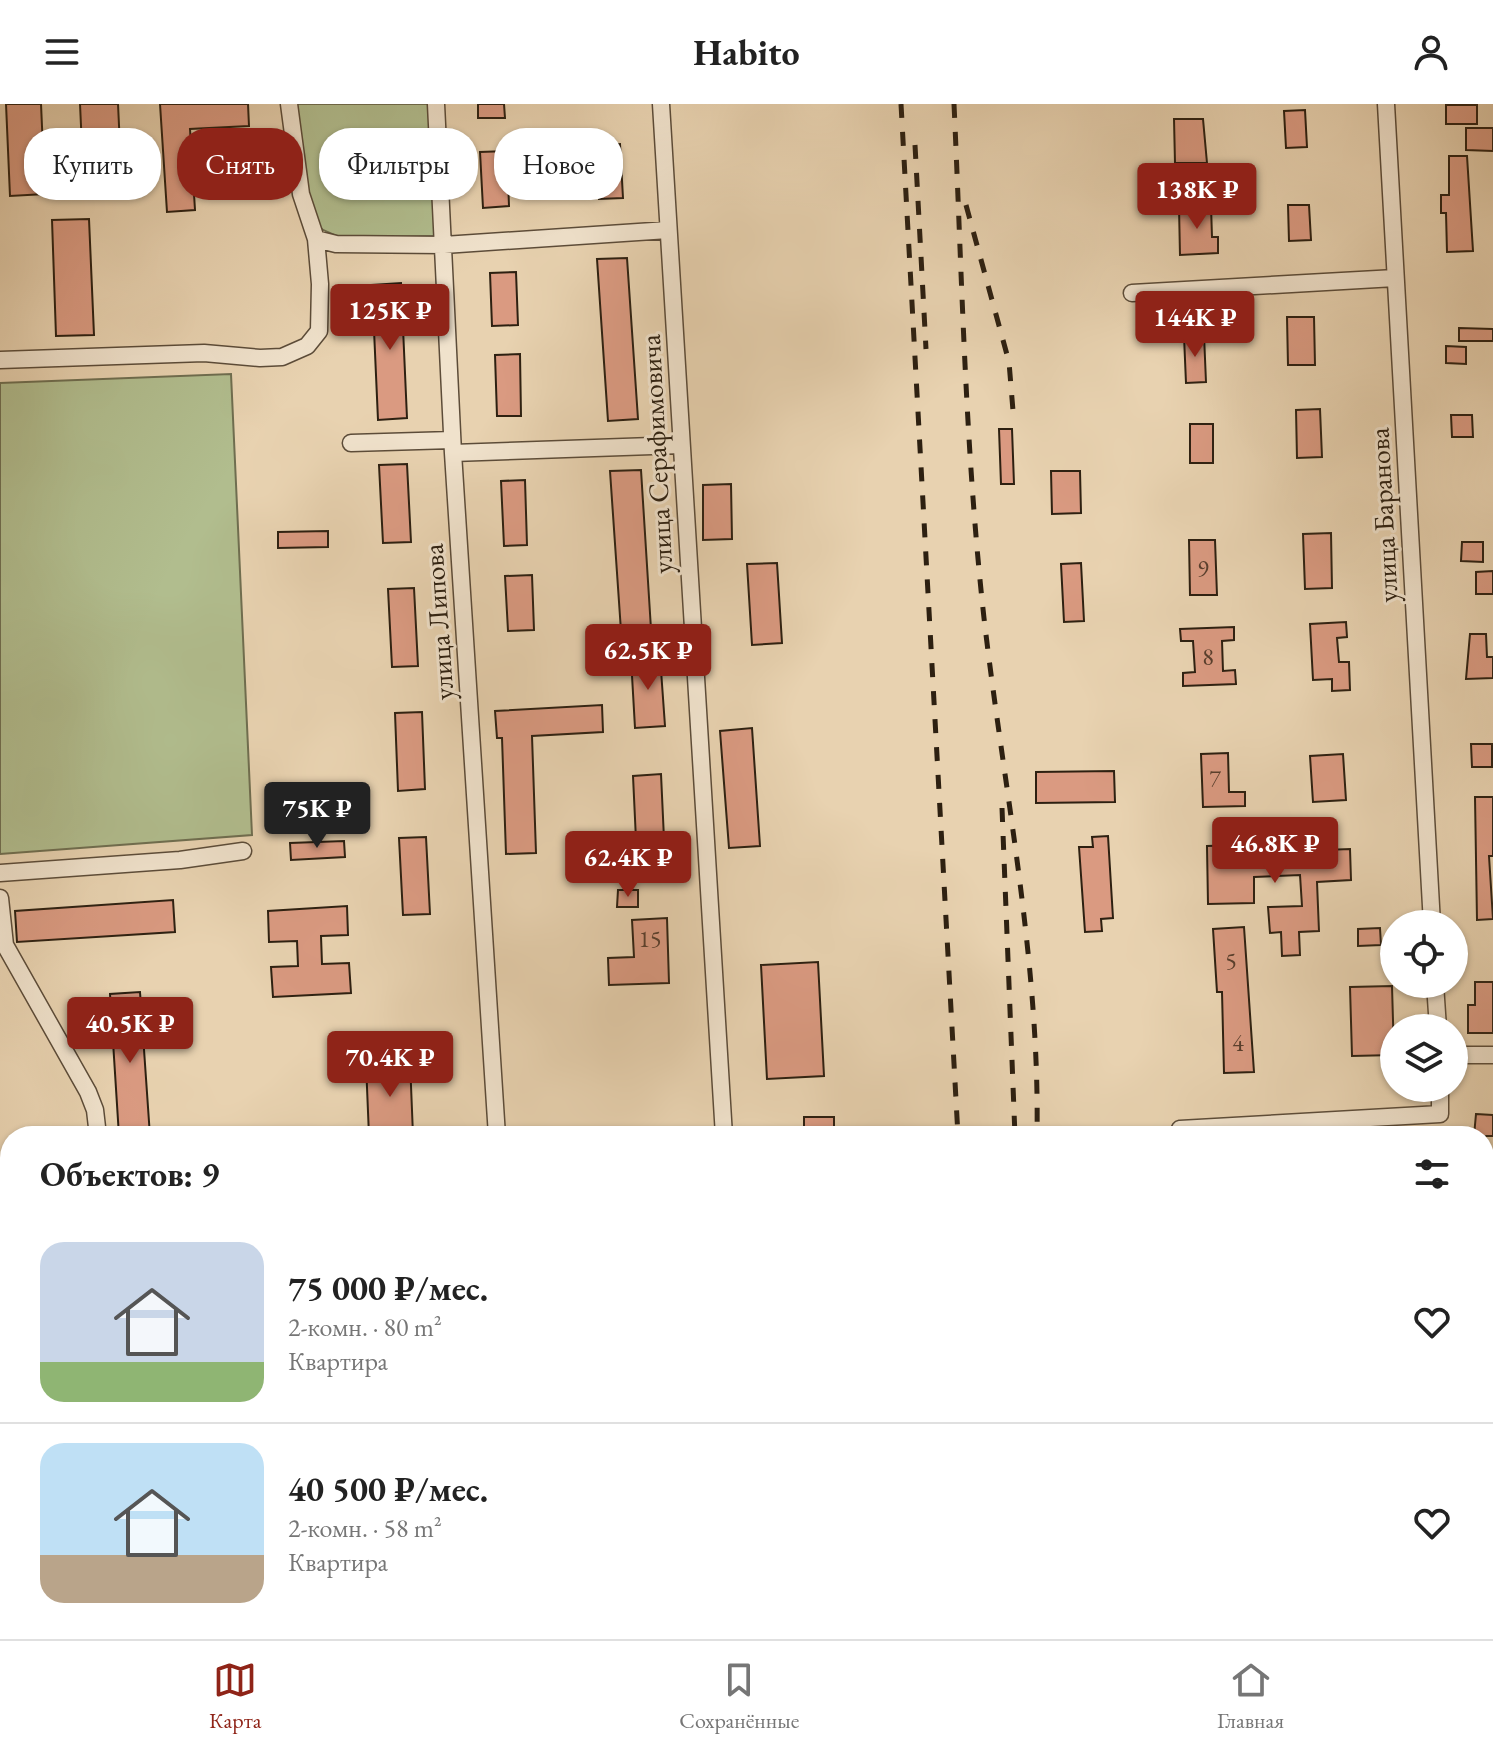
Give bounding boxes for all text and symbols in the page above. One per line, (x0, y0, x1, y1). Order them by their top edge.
text: Habito (693, 29, 800, 76)
icon: menu (40, 30, 84, 74)
icon: person (1409, 30, 1453, 74)
chip: Купить (24, 128, 161, 200)
chip: Снять (177, 128, 303, 200)
chip: Фильтры (319, 128, 478, 200)
chip: Новое (494, 128, 623, 200)
pin: 138K ₽ (1132, 163, 1262, 231)
text: 138K ₽ (1155, 172, 1239, 206)
pin: 125K ₽ (325, 284, 455, 352)
pin: 144K ₽ (1130, 291, 1260, 359)
text: 125K ₽ (348, 293, 432, 327)
text: 144K ₽ (1153, 300, 1237, 334)
street label: улица Серафимовича (632, 332, 680, 575)
street label: улица Баранова (1360, 426, 1406, 603)
street label: улица Липова (415, 542, 461, 701)
house number: 9 (1197, 553, 1209, 584)
pin: 62.5K ₽ (574, 624, 722, 692)
text: 62.5K ₽ (603, 633, 693, 667)
house number: 8 (1202, 641, 1214, 672)
house number: 7 (1209, 763, 1221, 794)
pin: 75K ₽ (261, 782, 373, 850)
text: 75K ₽ (282, 791, 352, 825)
pin: 46.8K ₽ (1201, 817, 1349, 885)
text: 46.8K ₽ (1230, 826, 1320, 860)
pin: 62.4K ₽ (554, 831, 702, 899)
text: 62.4K ₽ (583, 840, 673, 874)
map controls (1380, 910, 1468, 1102)
button: locate (1380, 910, 1468, 998)
house number: 15 (638, 923, 662, 954)
house number: 5 (1225, 945, 1237, 976)
pin: 40.5K ₽ (56, 997, 204, 1065)
text: 40.5K ₽ (85, 1006, 175, 1040)
button: layers (1380, 1014, 1468, 1102)
house number: 4 (1232, 1027, 1244, 1058)
pin: 70.4K ₽ (316, 1031, 464, 1099)
text: 70.4K ₽ (345, 1040, 435, 1074)
text: Объектов: 9 (40, 1152, 219, 1196)
icon: filters (1410, 1152, 1454, 1196)
text: 75 000 ₽/мес. (288, 1266, 488, 1310)
icon: home (104, 1274, 200, 1370)
icon: heart (1410, 1300, 1454, 1344)
text: 2-комн. · 80 m² (288, 1310, 442, 1344)
text: Квартира (288, 1344, 388, 1378)
text: 40 500 ₽/мес. (288, 1467, 488, 1511)
icon: home (104, 1475, 200, 1571)
icon: heart (1410, 1501, 1454, 1545)
text: 2-комн. · 58 m² (288, 1511, 442, 1545)
text: Квартира (288, 1545, 388, 1579)
tab: Карта (209, 1658, 261, 1735)
tab: Сохранённые (679, 1658, 799, 1735)
tab: Главная (1217, 1658, 1284, 1735)

